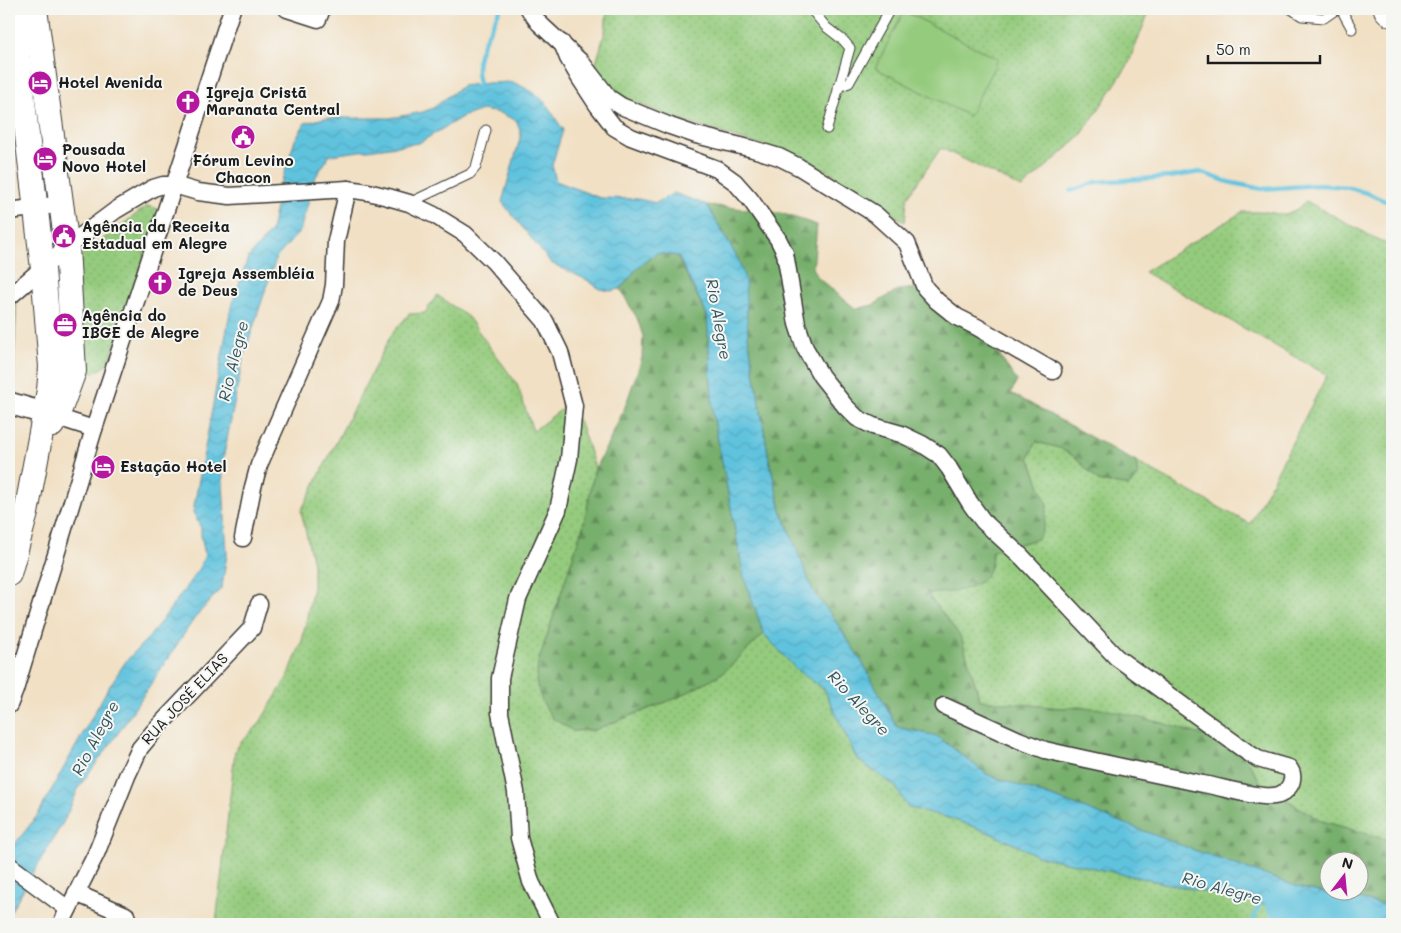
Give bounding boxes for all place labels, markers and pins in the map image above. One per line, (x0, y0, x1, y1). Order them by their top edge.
hotel icon: Hotel Avenida (27, 70, 53, 96)
place label: Hotel Avenida (58, 72, 163, 92)
place label: Igreja Cristã Maranata Central (206, 82, 340, 119)
church icon: Igreja Cristã Maranata Central (175, 89, 201, 115)
public building icon: Fórum Levino Chacon (230, 124, 256, 150)
place label: Pousada Novo Hotel (62, 139, 146, 176)
hotel icon: Pousada Novo Hotel (32, 146, 58, 172)
place label: Fórum Levino Chacon (193, 150, 294, 187)
place label: Agência da Receita Estadual em Alegre (82, 216, 230, 253)
public building icon: Agência da Receita Estadual em Alegre (51, 223, 77, 249)
place label: Igreja Assembléia de Deus (178, 263, 315, 300)
church icon: Igreja Assembléia de Deus (147, 270, 173, 296)
place label: Agência do IBGE de Alegre (82, 305, 199, 342)
office icon: Agência do IBGE de Alegre (52, 312, 78, 338)
hotel icon: Estação Hotel (90, 454, 116, 480)
place label: Estação Hotel (120, 456, 227, 476)

